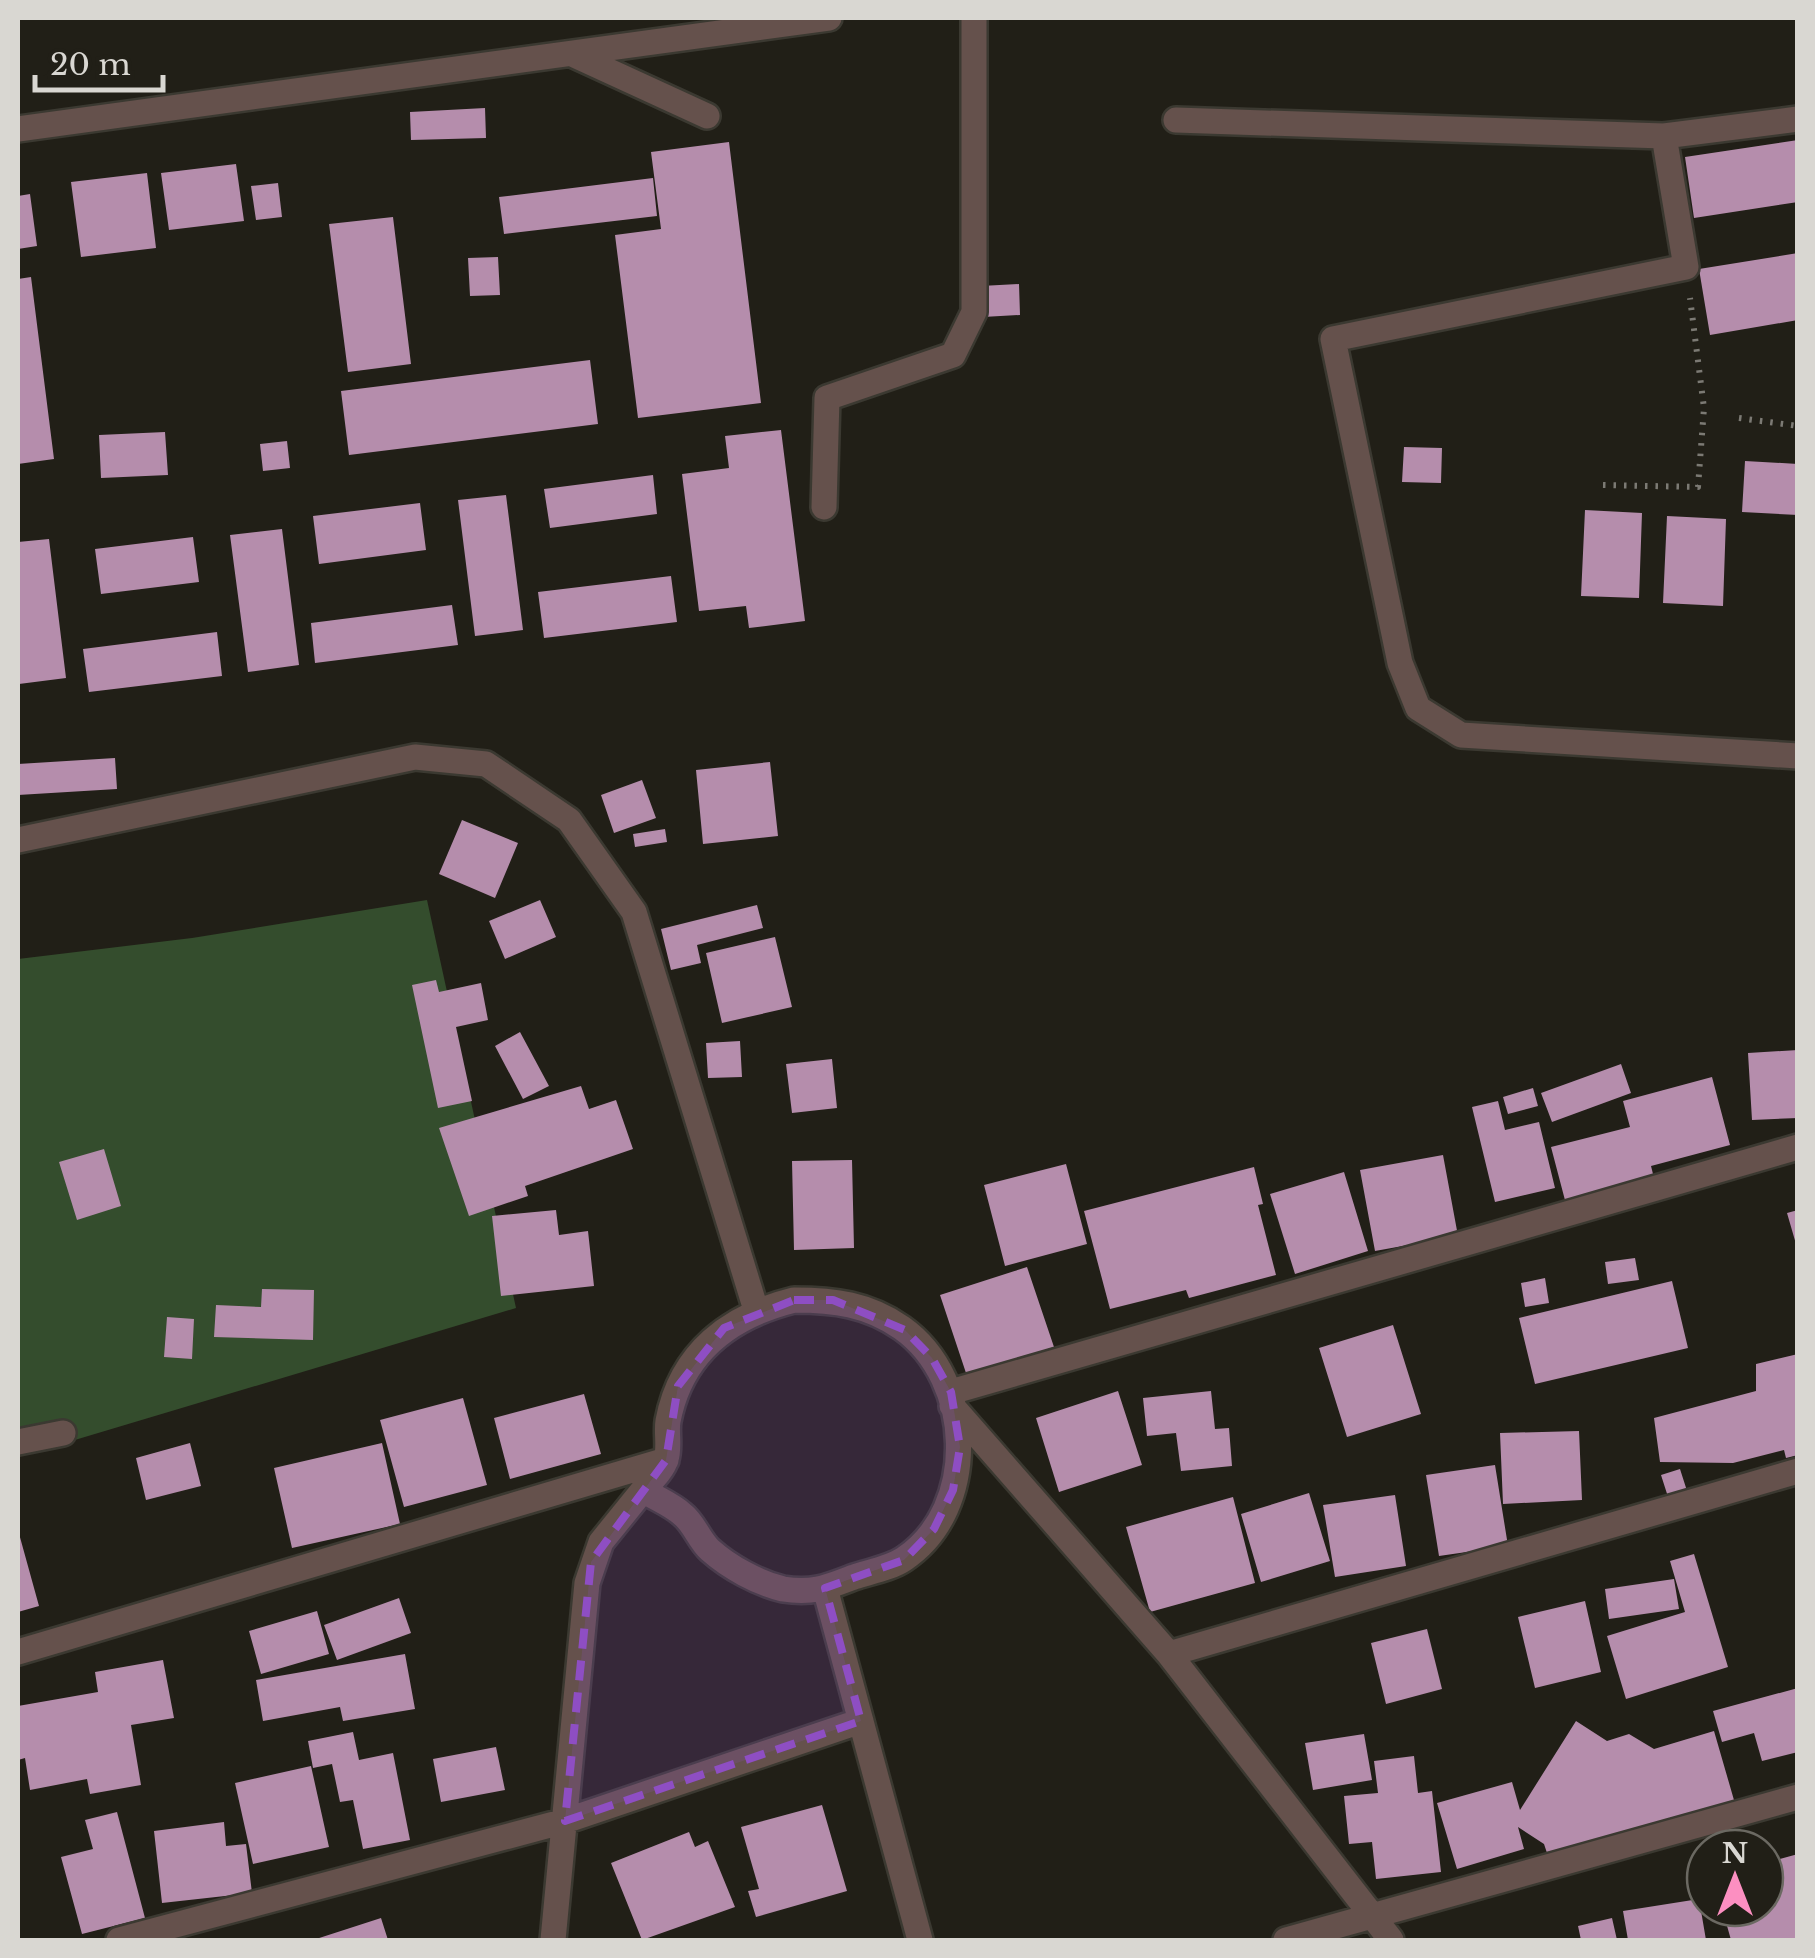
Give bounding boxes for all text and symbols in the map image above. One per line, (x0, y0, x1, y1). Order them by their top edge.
scale bar (35, 30, 162, 92)
text: 20 m (50, 46, 131, 83)
north arrow (1685, 1828, 1785, 1928)
text: N (1722, 1836, 1748, 1871)

